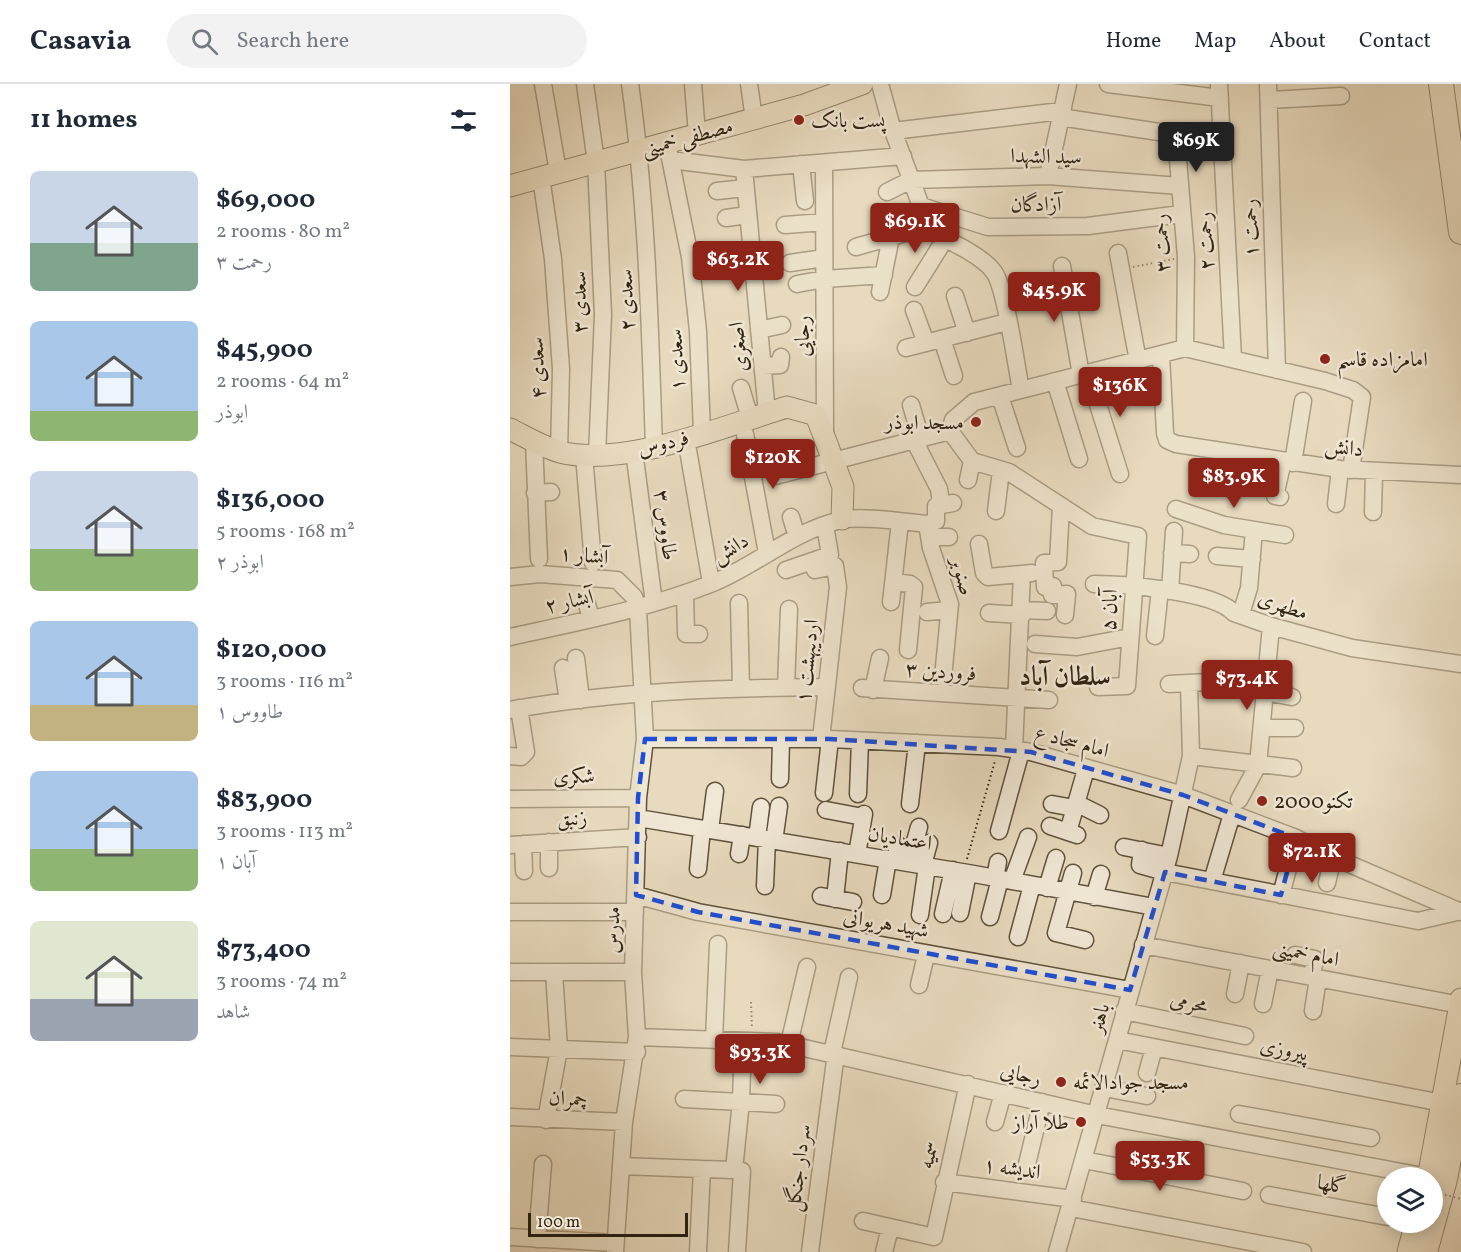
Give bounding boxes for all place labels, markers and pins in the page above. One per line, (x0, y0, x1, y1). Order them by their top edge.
place label: پست بانک (811, 107, 887, 136)
marker: پست بانک (792, 113, 806, 127)
pin: $69K (1160, 122, 1232, 173)
pin: $69.1K (866, 203, 964, 254)
pin: $63.2K (689, 241, 787, 292)
pin: $45.9K (1005, 272, 1103, 323)
place label: امامزاده قاسم (1337, 346, 1428, 380)
marker: امامزاده قاسم (1318, 352, 1332, 366)
pin: $136K (1078, 367, 1162, 418)
place label: مسجد ابوذر (883, 409, 964, 438)
marker: مسجد ابوذر (969, 415, 983, 429)
pin: $120K (731, 439, 815, 490)
pin: $83.9K (1185, 458, 1283, 509)
pin: $73.4K (1198, 660, 1296, 711)
place label: تکنو2000 (1274, 788, 1353, 817)
marker: تکنو2000 (1255, 794, 1269, 808)
pin: $72.1K (1263, 833, 1361, 884)
pin: $93.3K (711, 1034, 809, 1085)
place label: مسجد جوادالائمه (1073, 1069, 1189, 1098)
marker: مسجد جوادالائمه (1054, 1075, 1068, 1089)
place label: طلا آراز (1011, 1109, 1069, 1138)
marker: طلا آراز (1074, 1115, 1088, 1129)
pin: $53.3K (1111, 1141, 1209, 1192)

